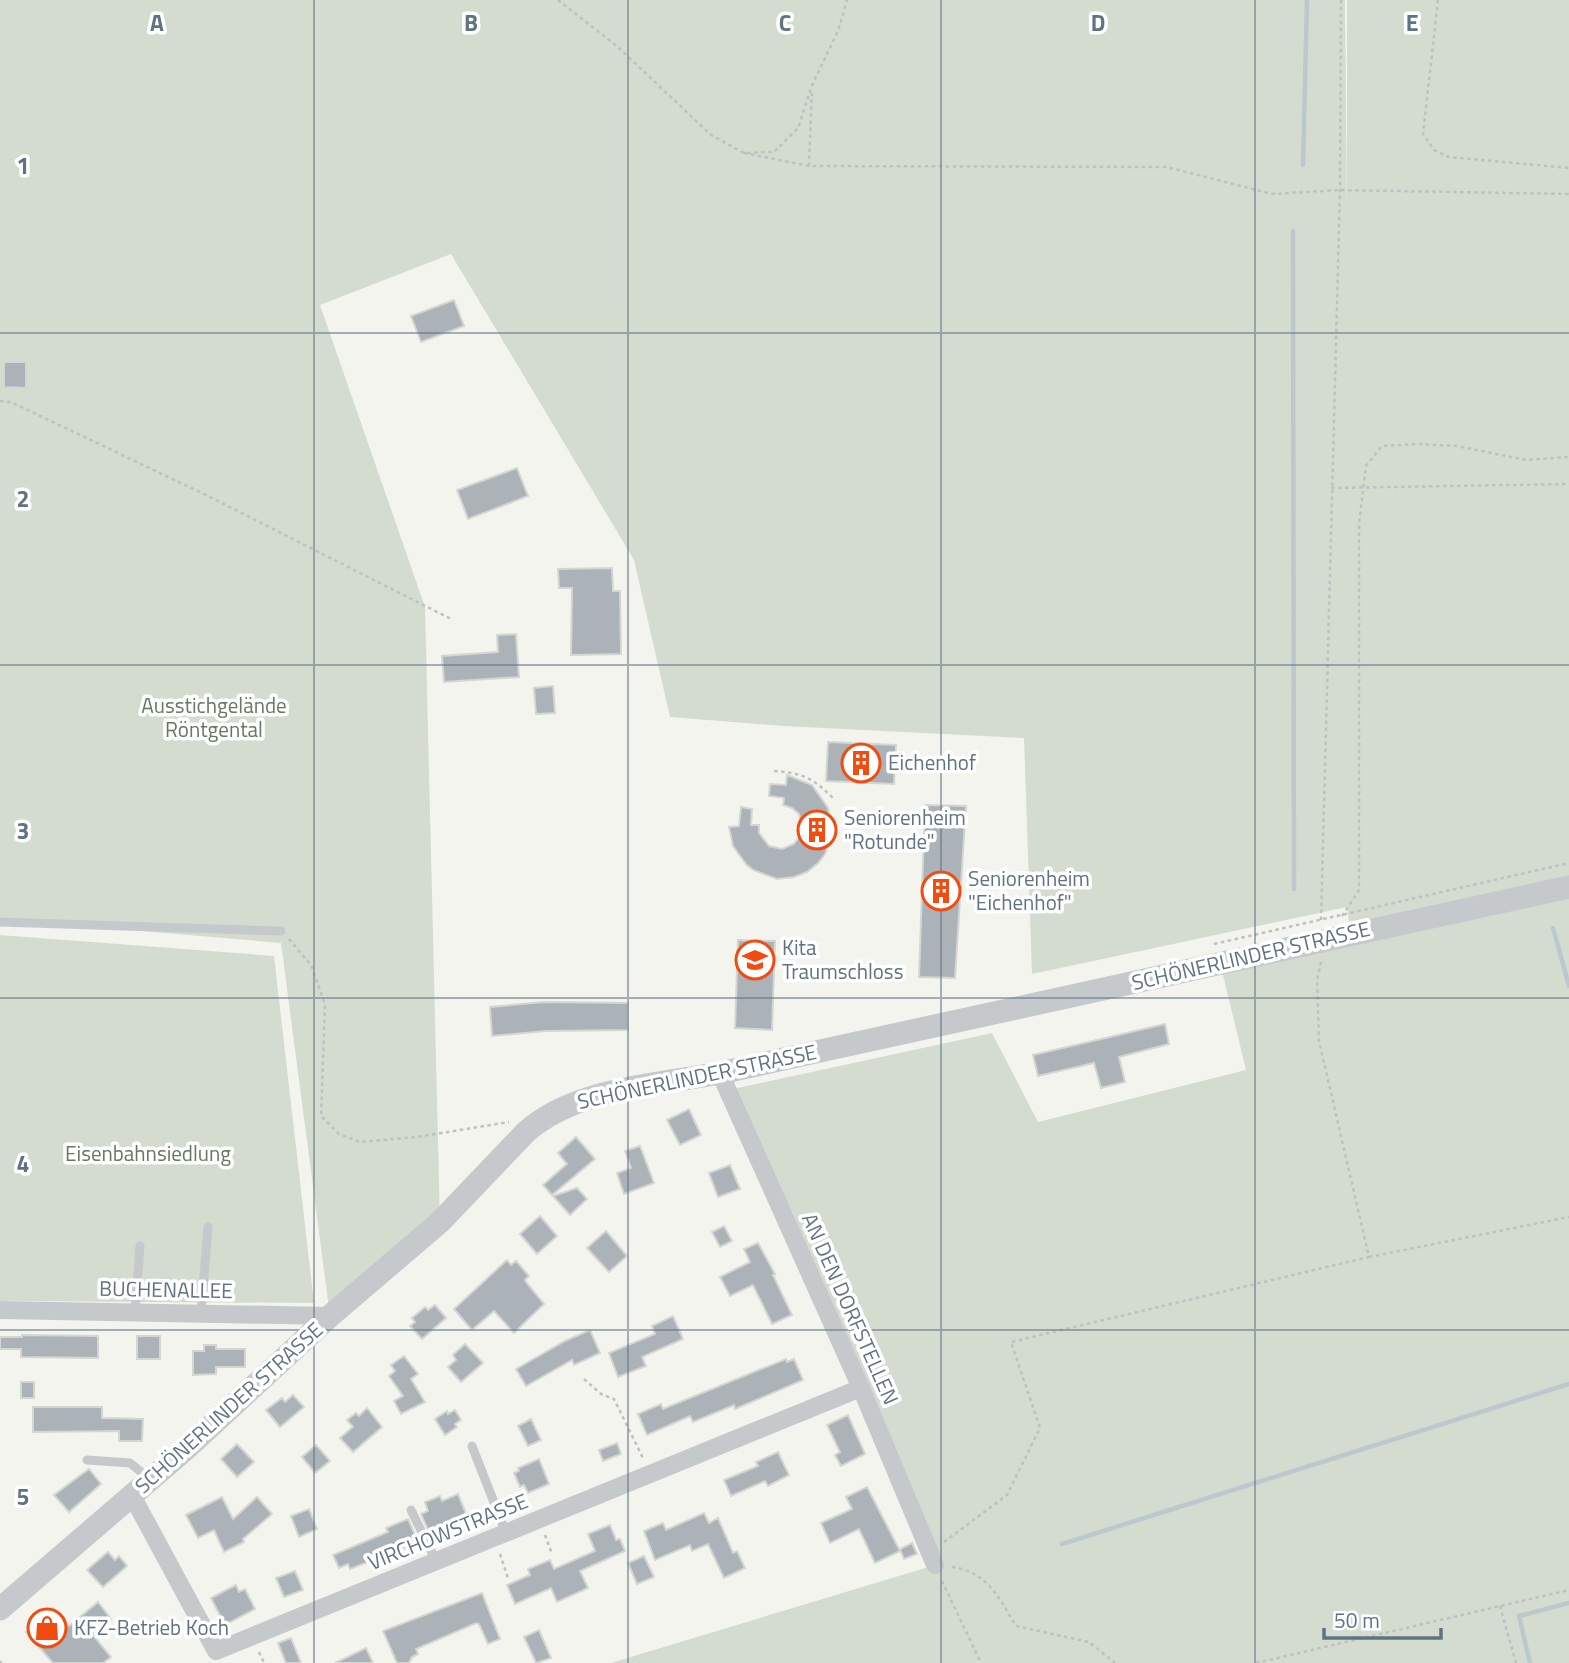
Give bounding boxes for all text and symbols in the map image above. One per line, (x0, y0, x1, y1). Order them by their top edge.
text: A (150, 5, 164, 40)
text: B (464, 5, 478, 40)
text: C (779, 5, 791, 40)
text: D (1091, 5, 1105, 40)
text: E (1406, 5, 1418, 40)
text: 1 (17, 148, 29, 183)
text: 2 (17, 481, 29, 516)
park label: Ausstichgelände Röntgental (141, 689, 287, 745)
building icon: Eichenhof (840, 742, 882, 784)
place label: Eichenhof (888, 746, 976, 778)
place label: Seniorenheim "Rotunde" (844, 801, 966, 857)
building icon: Seniorenheim "Rotunde" (796, 809, 838, 851)
text: 3 (17, 813, 29, 848)
place label: Seniorenheim "Eichenhof" (968, 862, 1090, 918)
building icon: Seniorenheim "Eichenhof" (920, 870, 962, 912)
street label: SCHÖNERLINDER STRASSE (1128, 912, 1373, 998)
place label: Kita Traumschloss (782, 931, 903, 987)
school or university icon: Kita Traumschloss (734, 939, 776, 981)
street label: SCHÖNERLINDER STRASSE (574, 1035, 819, 1117)
park label: Eisenbahnsiedlung (65, 1137, 231, 1169)
text: 4 (17, 1146, 29, 1181)
street label: AN DEN DORFSTELLEN (794, 1208, 908, 1409)
street label: BUCHENALLEE (99, 1272, 233, 1306)
street label: SCHÖNERLINDER STRASSE (127, 1314, 330, 1501)
text: 5 (17, 1479, 29, 1514)
street label: VIRCHOWSTRASSE (363, 1484, 533, 1578)
scale bar (1324, 1596, 1441, 1640)
text: 50 m (1334, 1604, 1380, 1636)
shop icon: KFZ-Betrieb Koch (26, 1607, 68, 1649)
place label: KFZ-Betrieb Koch (74, 1611, 229, 1643)

